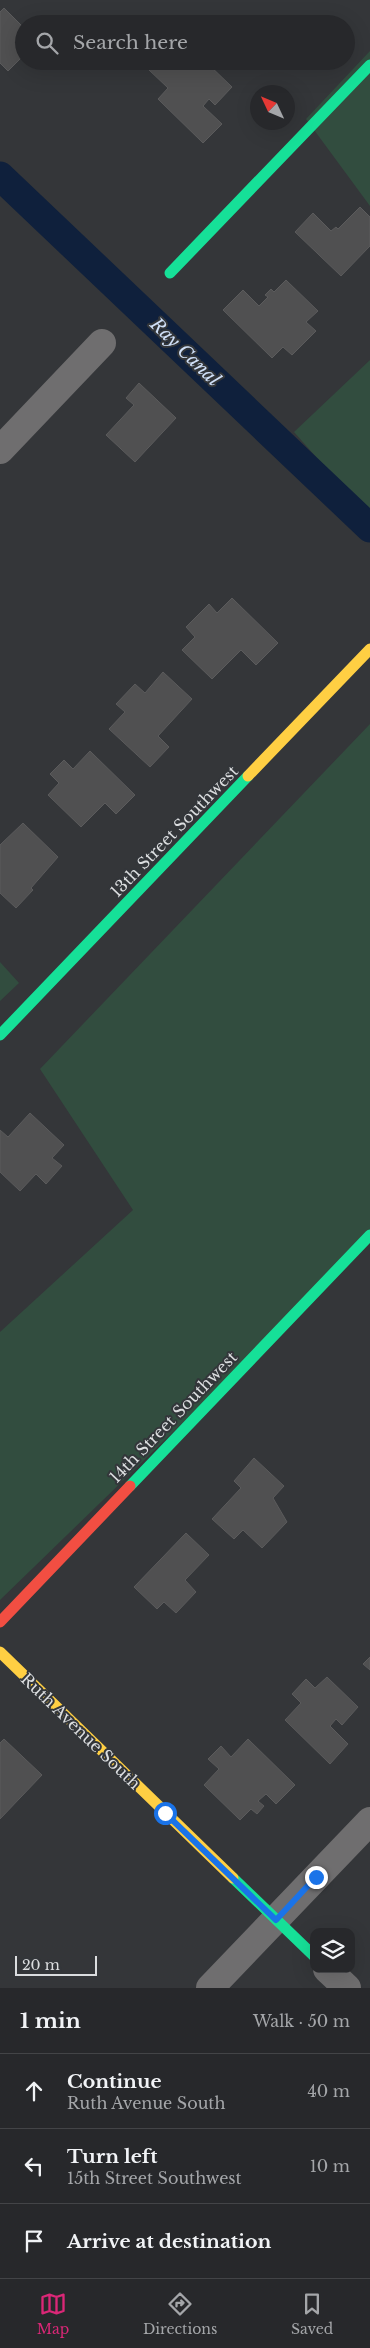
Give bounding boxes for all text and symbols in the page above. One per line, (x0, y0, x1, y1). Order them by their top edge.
search box (15, 15, 355, 70)
icon: search (33, 29, 61, 57)
text: Search here (73, 31, 188, 54)
north arrow (250, 85, 295, 130)
water label: Ray Canal (145, 313, 225, 391)
street label: 13th Street Southwest (106, 761, 242, 901)
street label: 14th Street Southwest (105, 1347, 241, 1487)
street label: Ruth Avenue South (17, 1669, 145, 1793)
route start (154, 1802, 177, 1825)
route end (305, 1866, 328, 1889)
map controls (310, 1928, 355, 1973)
button: layers (310, 1928, 355, 1973)
scale bar (15, 1953, 98, 1976)
text: 20 m (22, 1956, 60, 1974)
text: 1 min (20, 2008, 81, 2034)
text: Walk · 50 m (253, 2011, 350, 2031)
text: Continue (67, 2070, 162, 2093)
icon: ahead (20, 2077, 48, 2105)
text: 40 m (307, 2081, 350, 2101)
text: Ruth Avenue South (67, 2093, 225, 2113)
text: Turn left (67, 2145, 158, 2168)
icon: left (20, 2152, 48, 2180)
text: 10 m (310, 2156, 350, 2176)
text: 15th Street Southwest (67, 2168, 242, 2188)
icon: arrive (20, 2227, 48, 2255)
text: Arrive at destination (67, 2230, 271, 2253)
tab: Map (37, 2290, 69, 2338)
tab: Directions (143, 2290, 217, 2338)
tab: Saved (291, 2290, 333, 2338)

